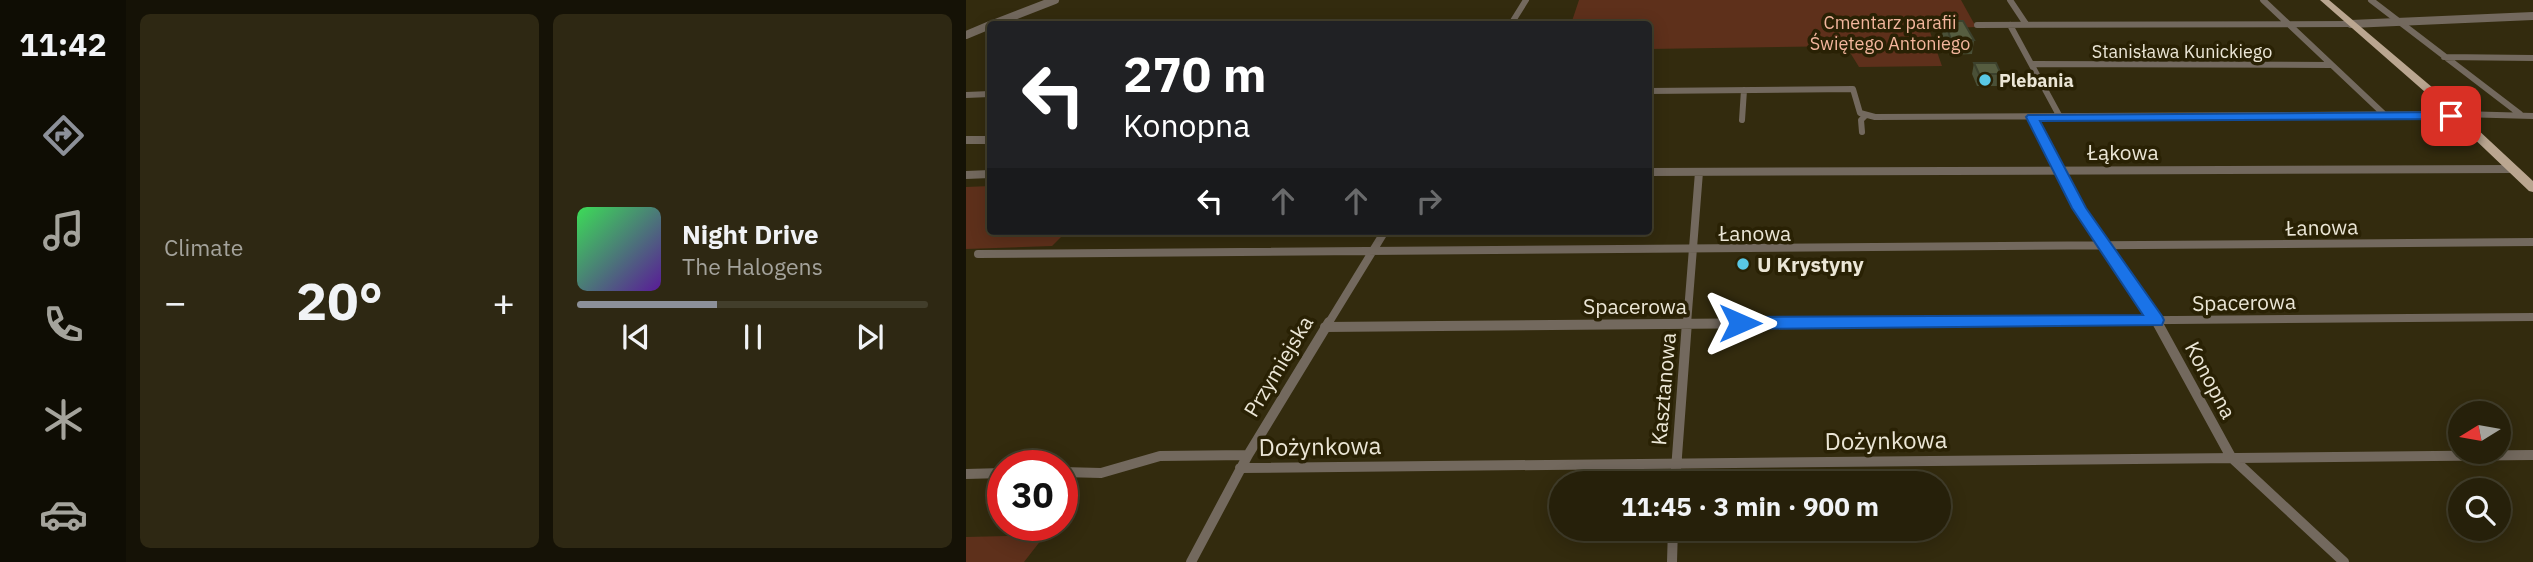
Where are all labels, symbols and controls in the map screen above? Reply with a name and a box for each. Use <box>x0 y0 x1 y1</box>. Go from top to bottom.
park label: Cmentarz parafii Świętego Antoniego <box>1810 11 1970 55</box>
text: 11:42 <box>19 23 107 65</box>
street label: Stanisława Kunickiego <box>2092 40 2272 63</box>
text: 270 m <box>1123 42 1267 105</box>
icon: left <box>1008 49 1099 140</box>
place label: Plebania <box>1999 69 2074 92</box>
marker: Plebania <box>1977 72 1993 88</box>
pin <box>2421 86 2481 146</box>
icon: arrive <box>2432 97 2470 135</box>
text: Konopna <box>1123 104 1250 146</box>
icon: directions <box>39 111 88 160</box>
street label: Łąkowa <box>2086 138 2159 166</box>
icon: left <box>1191 182 1229 220</box>
icon: ahead <box>1264 182 1302 220</box>
icon: ahead <box>1337 182 1375 220</box>
icon: right <box>1410 182 1448 220</box>
icon: music <box>39 206 88 255</box>
street label: Łanowa <box>2284 212 2359 242</box>
text: Night Drive <box>682 217 819 251</box>
street label: Łanowa <box>1718 219 1791 247</box>
text: Climate <box>164 232 243 262</box>
place label: U Krystyny <box>1757 250 1865 278</box>
text: The Halogens <box>682 251 823 281</box>
marker: U Krystyny <box>1735 256 1751 272</box>
text: 20° <box>296 267 383 334</box>
text: − <box>164 277 187 326</box>
text: + <box>492 277 515 326</box>
position arrow <box>1703 286 1777 360</box>
street label: Spacerowa <box>2192 287 2296 317</box>
street label: Spacerowa <box>1583 292 1687 320</box>
icon: phone <box>39 300 88 349</box>
street label: Przymiejska <box>1237 310 1319 422</box>
icon: previous <box>617 318 655 356</box>
icon: pause <box>734 318 772 356</box>
icon: next <box>851 318 889 356</box>
street label: Kasztanowa <box>1644 331 1682 447</box>
street label: Konopna <box>2179 337 2243 423</box>
icon: climate <box>39 395 88 444</box>
north arrow <box>2448 401 2511 464</box>
map controls <box>2448 401 2511 541</box>
street label: Dożynkowa <box>1824 423 1948 457</box>
street label: Dożynkowa <box>1258 429 1382 463</box>
speed limit sign: 30 <box>987 450 1078 541</box>
button: search <box>2448 478 2511 541</box>
text: 11:45 · 3 min · 900 m <box>1621 489 1879 523</box>
icon: car <box>39 490 88 539</box>

